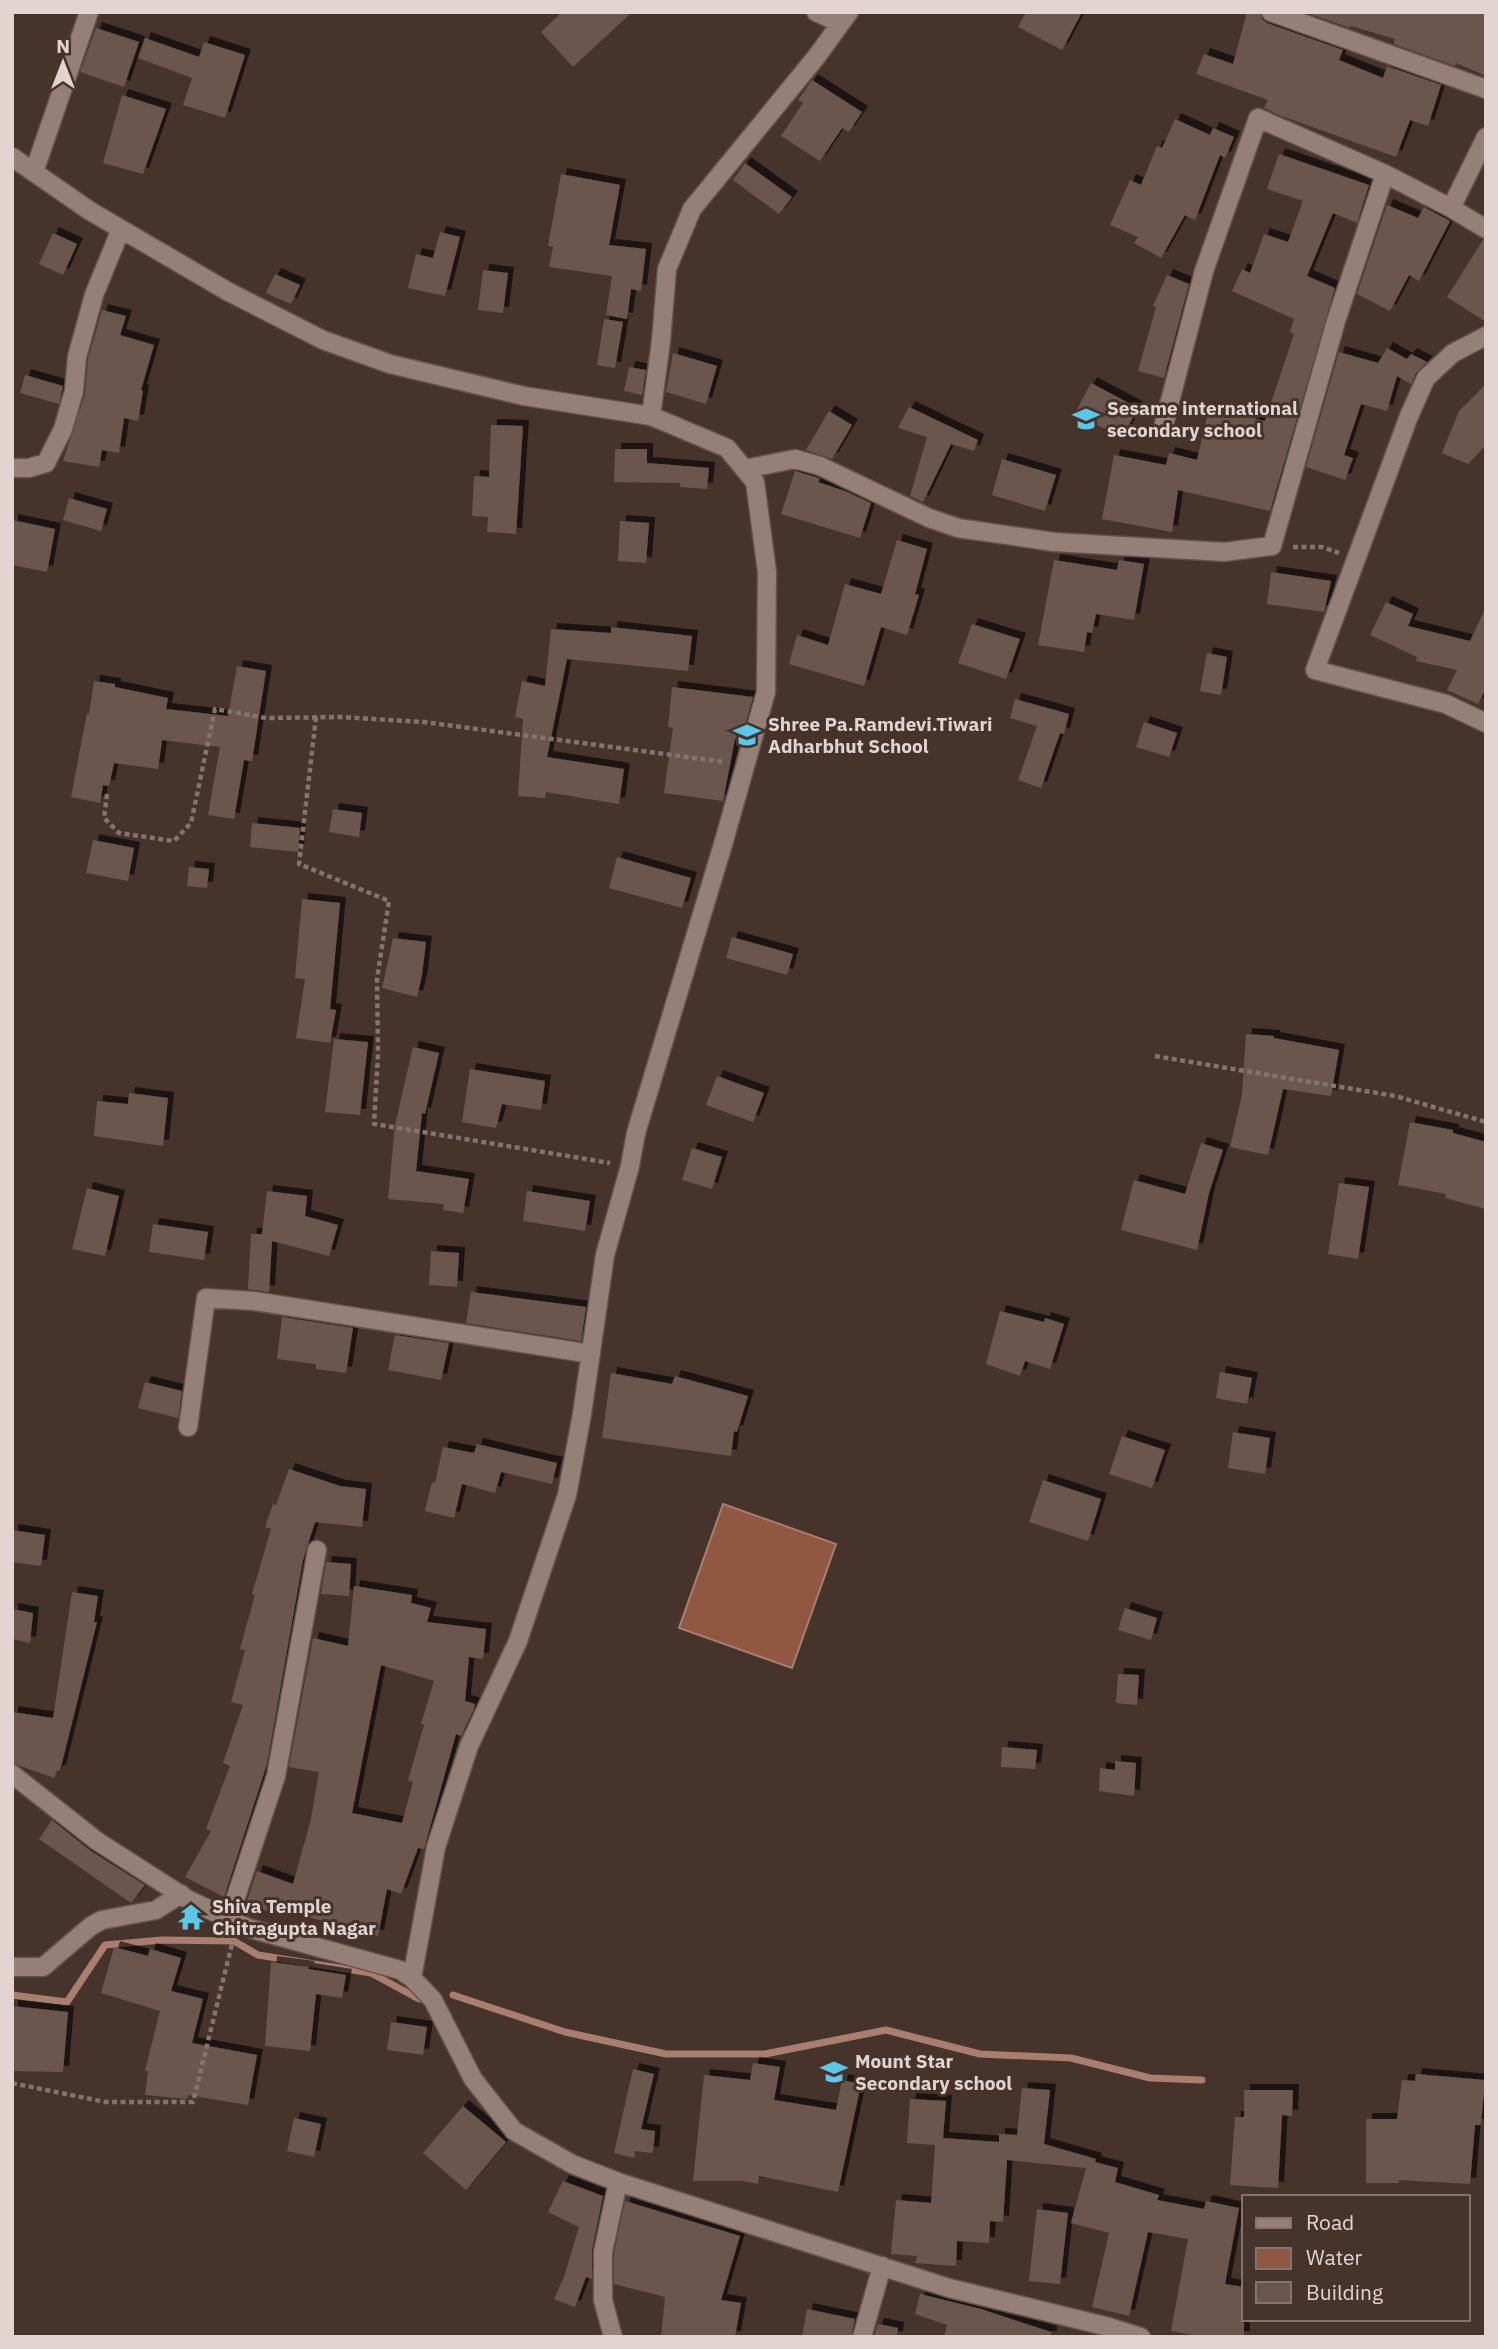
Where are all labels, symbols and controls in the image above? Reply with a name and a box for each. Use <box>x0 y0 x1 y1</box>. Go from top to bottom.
north arrow <box>28 28 98 98</box>
text: N <box>56 34 70 58</box>
place label: Sesame international secondary school <box>1107 396 1298 442</box>
school or university icon: Sesame international secondary school <box>1071 404 1101 434</box>
place label: Shree Pa.Ramdevi.Tiwari Adharbhut School <box>768 712 993 758</box>
school or university icon: Shree Pa.Ramdevi.Tiwari Adharbhut School <box>732 720 762 750</box>
place label: Shiva Temple Chitragupta Nagar <box>212 1894 376 1940</box>
temple icon: Shiva Temple Chitragupta Nagar <box>176 1902 206 1932</box>
place label: Mount Star Secondary school <box>855 2049 1012 2095</box>
school or university icon: Mount Star Secondary school <box>819 2057 849 2087</box>
legend <box>1242 2195 1470 2321</box>
text: Road <box>1306 2208 1354 2236</box>
text: Water <box>1306 2243 1363 2271</box>
text: Building <box>1306 2278 1383 2306</box>

